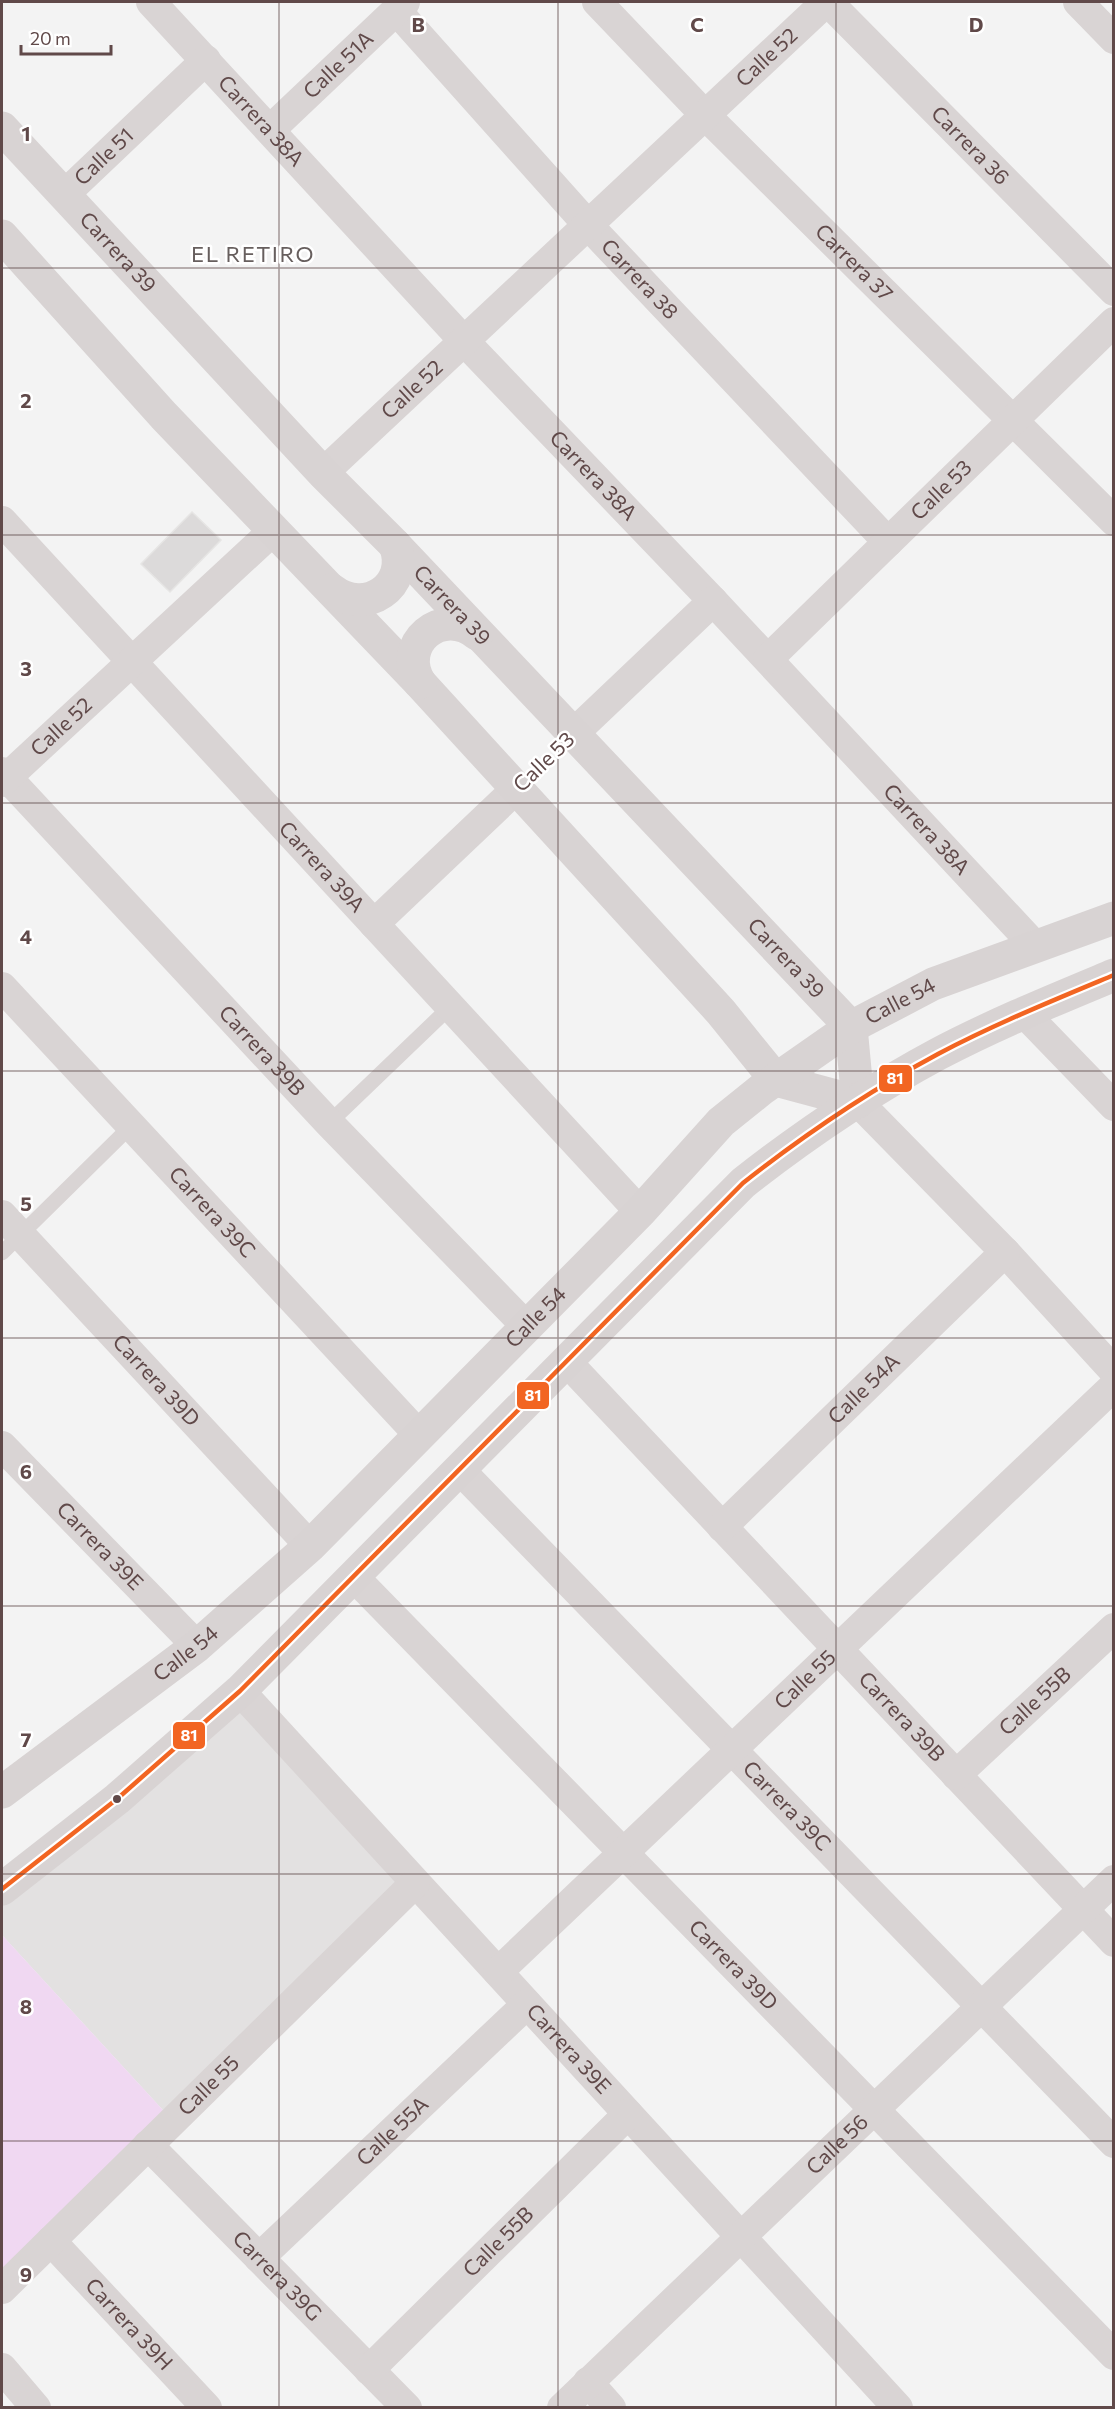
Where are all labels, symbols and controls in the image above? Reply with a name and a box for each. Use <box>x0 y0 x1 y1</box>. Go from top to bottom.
text: B <box>411 12 425 36</box>
text: C <box>690 12 704 36</box>
text: D <box>969 12 983 36</box>
scale bar <box>21 18 111 56</box>
street label: Calle 52 <box>730 22 802 91</box>
street label: Calle 51A <box>297 25 378 103</box>
text: 20 m <box>30 27 71 49</box>
street label: Carrera 38A <box>214 69 310 171</box>
street label: Carrera 36 <box>927 100 1015 189</box>
text: 1 <box>21 121 31 145</box>
street label: Calle 51 <box>68 122 138 190</box>
street label: Carrera 39 <box>75 206 162 297</box>
street label: Carrera 37 <box>811 218 899 305</box>
street label: Carrera 38 <box>597 233 684 323</box>
district label: EL RETIRO <box>191 240 315 267</box>
street label: Calle 52 <box>375 354 447 423</box>
text: 2 <box>20 388 32 412</box>
street label: Carrera 38A <box>545 425 643 525</box>
street label: Calle 53 <box>905 454 976 524</box>
street label: Carrera 39 <box>409 559 497 649</box>
text: 3 <box>20 656 32 680</box>
street label: Calle 52 <box>24 691 96 760</box>
street label: Calle 53 <box>507 726 579 796</box>
street label: Carrera 38A <box>879 778 976 879</box>
street label: Carrera 39A <box>274 815 371 917</box>
street label: Carrera 39 <box>743 912 831 1002</box>
text: 4 <box>20 924 32 948</box>
street label: Calle 54 <box>860 971 939 1028</box>
street label: Carrera 39B <box>215 999 311 1100</box>
line badge: 81 <box>878 1064 913 1093</box>
text: 81 <box>886 1068 904 1087</box>
street label: Carrera 39C <box>165 1161 261 1262</box>
text: 5 <box>20 1191 32 1215</box>
street label: Calle 54 <box>499 1280 571 1352</box>
street label: Carrera 39D <box>108 1328 206 1431</box>
street label: Calle 54A <box>822 1347 904 1428</box>
line badge: 81 <box>516 1381 550 1410</box>
text: 81 <box>524 1385 542 1404</box>
text: 6 <box>20 1459 32 1483</box>
street label: Carrera 39E <box>52 1496 149 1594</box>
street label: Calle 54 <box>147 1619 223 1686</box>
street label: Calle 55 <box>768 1644 840 1714</box>
street label: Calle 55B <box>993 1661 1075 1740</box>
street label: Carrera 39B <box>854 1666 951 1766</box>
line badge: 81 <box>172 1721 206 1750</box>
text: 81 <box>180 1725 198 1744</box>
text: 7 <box>21 1727 32 1751</box>
street label: Carrera 39C <box>739 1755 837 1855</box>
unlabelled marker <box>111 1793 123 1805</box>
street label: Carrera 39D <box>685 1914 784 2014</box>
text: 8 <box>20 1994 32 2018</box>
street label: Carrera 39E <box>522 1998 617 2098</box>
street label: Calle 55 <box>172 2049 243 2120</box>
street label: Calle 55A <box>350 2091 433 2170</box>
street label: Calle 56 <box>800 2108 872 2179</box>
street label: Calle 55B <box>457 2201 538 2281</box>
street label: Carrera 39G <box>228 2225 328 2325</box>
text: 9 <box>20 2262 32 2286</box>
street label: Carrera 39H <box>81 2272 179 2374</box>

